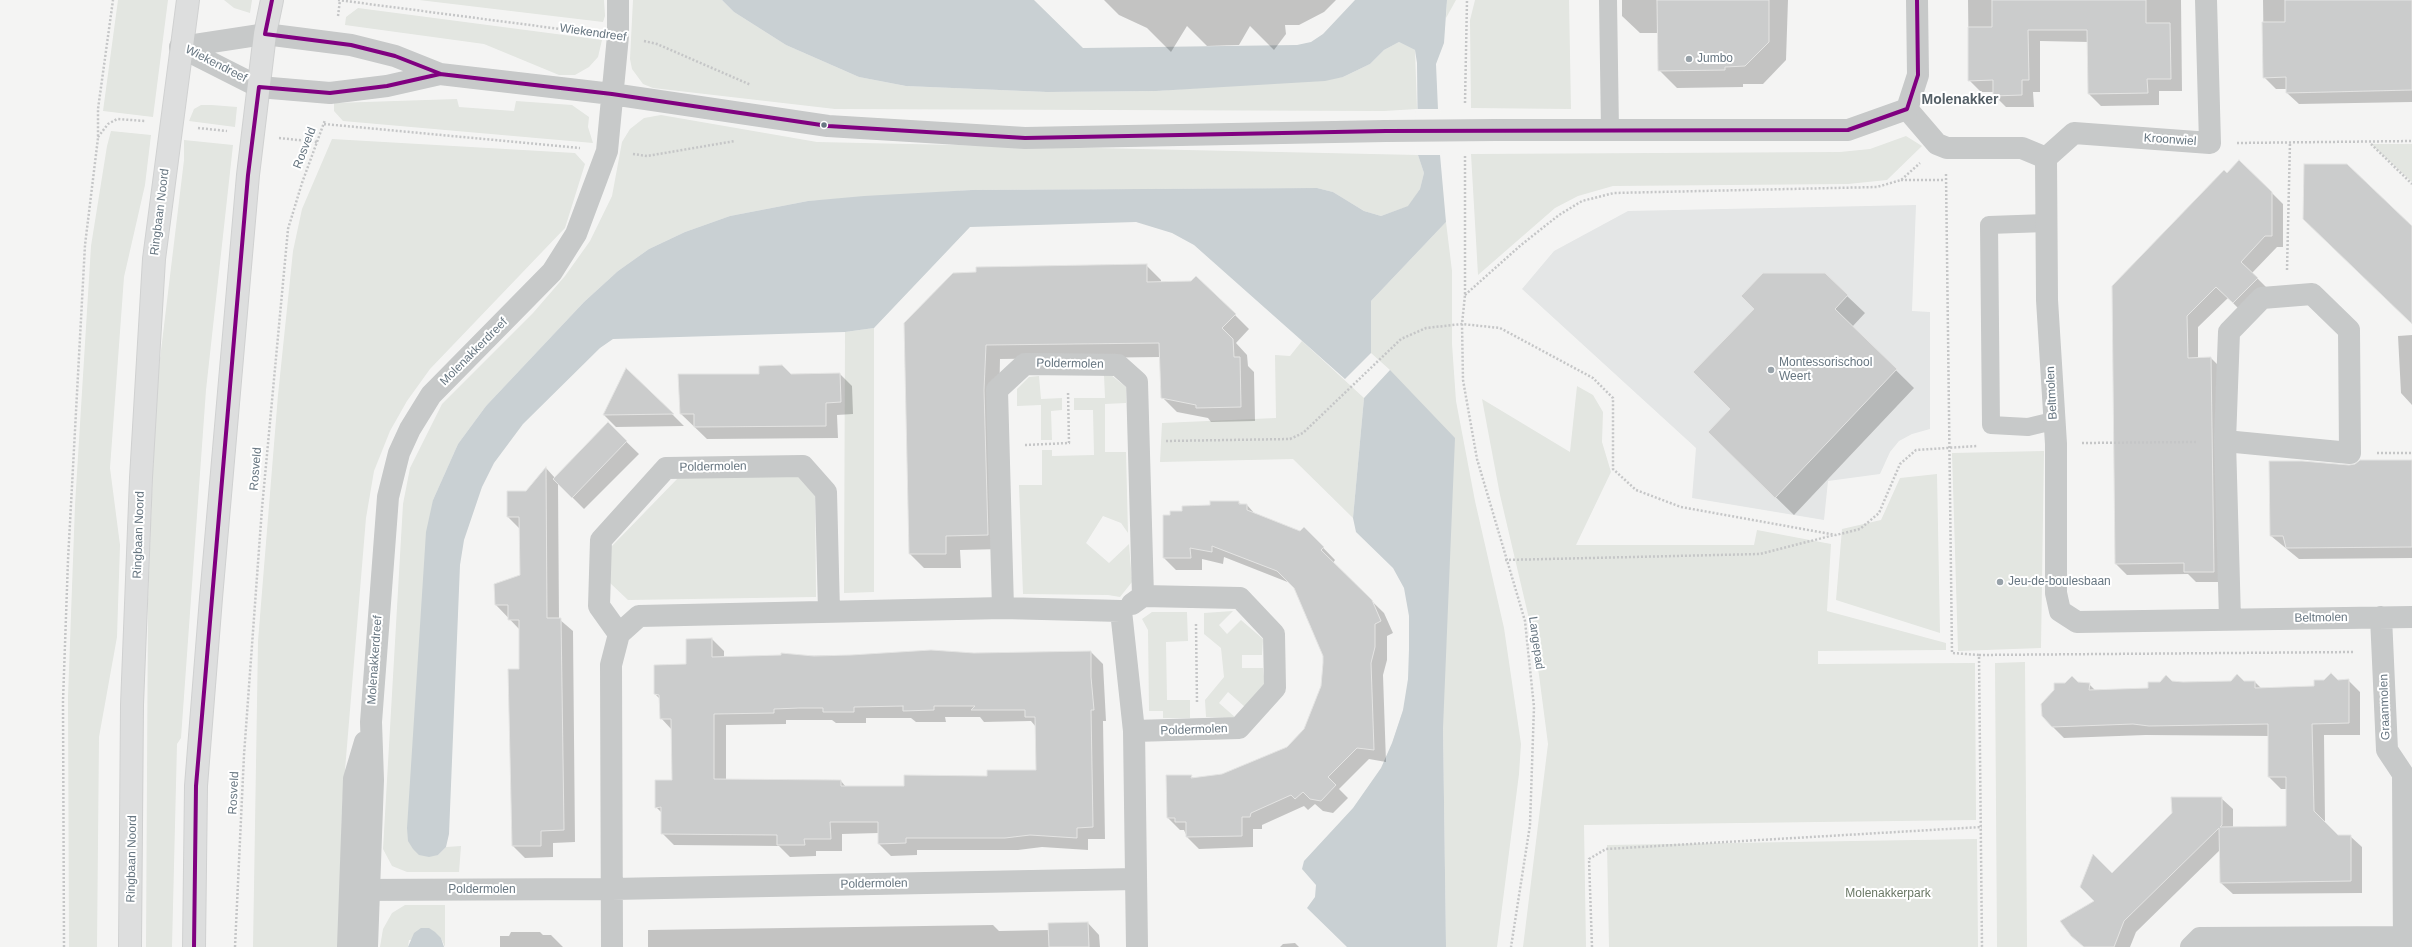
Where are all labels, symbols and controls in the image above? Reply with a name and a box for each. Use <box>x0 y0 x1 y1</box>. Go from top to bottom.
street label: Wiekendreef <box>559 21 627 45</box>
street label: Wiekendreef <box>183 42 249 86</box>
place label: Jumbo <box>1697 52 1733 66</box>
marker: Jumbo <box>1684 54 1694 64</box>
district label: Molenakker <box>1921 92 1999 108</box>
unlabelled marker <box>819 120 829 130</box>
street label: Rosveld <box>291 125 319 171</box>
street label: Kroonwiel <box>2143 131 2197 149</box>
street label: Ringbaan Noord <box>148 168 172 256</box>
street label: Molenakkerdreef <box>437 315 511 389</box>
street label: Poldermolen <box>1036 356 1104 372</box>
place label: Montessorischool Weert <box>1779 356 1872 384</box>
marker: Montessorischool Weert <box>1766 365 1776 375</box>
street label: Beltmolen <box>2043 366 2061 420</box>
street label: Rosveld <box>247 447 265 491</box>
street label: Poldermolen <box>679 459 747 475</box>
street label: Ringbaan Noord <box>130 491 148 579</box>
place label: Jeu-de-boulesbaan <box>2008 575 2111 589</box>
marker: Jeu-de-boulesbaan <box>1995 577 2005 587</box>
street label: Beltmolen <box>2294 610 2348 626</box>
street label: Molenakkerdreef <box>365 615 385 705</box>
street label: Langepad <box>1525 616 1547 670</box>
street label: Graanmolen <box>2377 674 2393 740</box>
street label: Poldermolen <box>1160 722 1228 738</box>
street label: Rosveld <box>226 771 242 815</box>
street label: Ringbaan Noord <box>124 815 140 903</box>
street label: Poldermolen <box>840 876 908 892</box>
street label: Poldermolen <box>448 883 516 897</box>
park label: Molenakkerpark <box>1845 887 1931 901</box>

